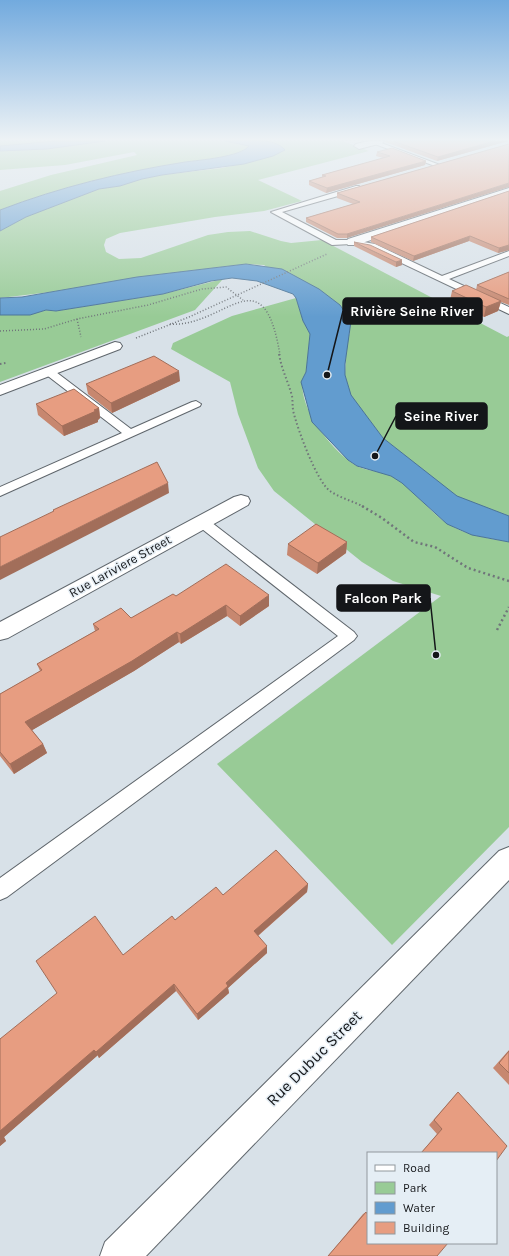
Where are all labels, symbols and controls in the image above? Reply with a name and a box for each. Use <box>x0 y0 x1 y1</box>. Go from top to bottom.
callout: Rivière Seine River <box>343 298 482 324</box>
text: Rivière Seine River <box>350 303 474 320</box>
callout: Seine River <box>396 403 487 429</box>
text: Seine River <box>404 408 479 425</box>
street label: Rue Lariviere Street <box>66 532 174 600</box>
callout: Falcon Park <box>337 585 430 611</box>
text: Falcon Park <box>344 590 422 607</box>
street label: Rue Dubuc Street <box>262 1006 366 1110</box>
legend <box>367 1152 497 1244</box>
text: Road <box>403 1161 431 1175</box>
text: Park <box>403 1181 428 1195</box>
text: Water <box>403 1201 436 1215</box>
text: Building <box>403 1221 450 1235</box>

